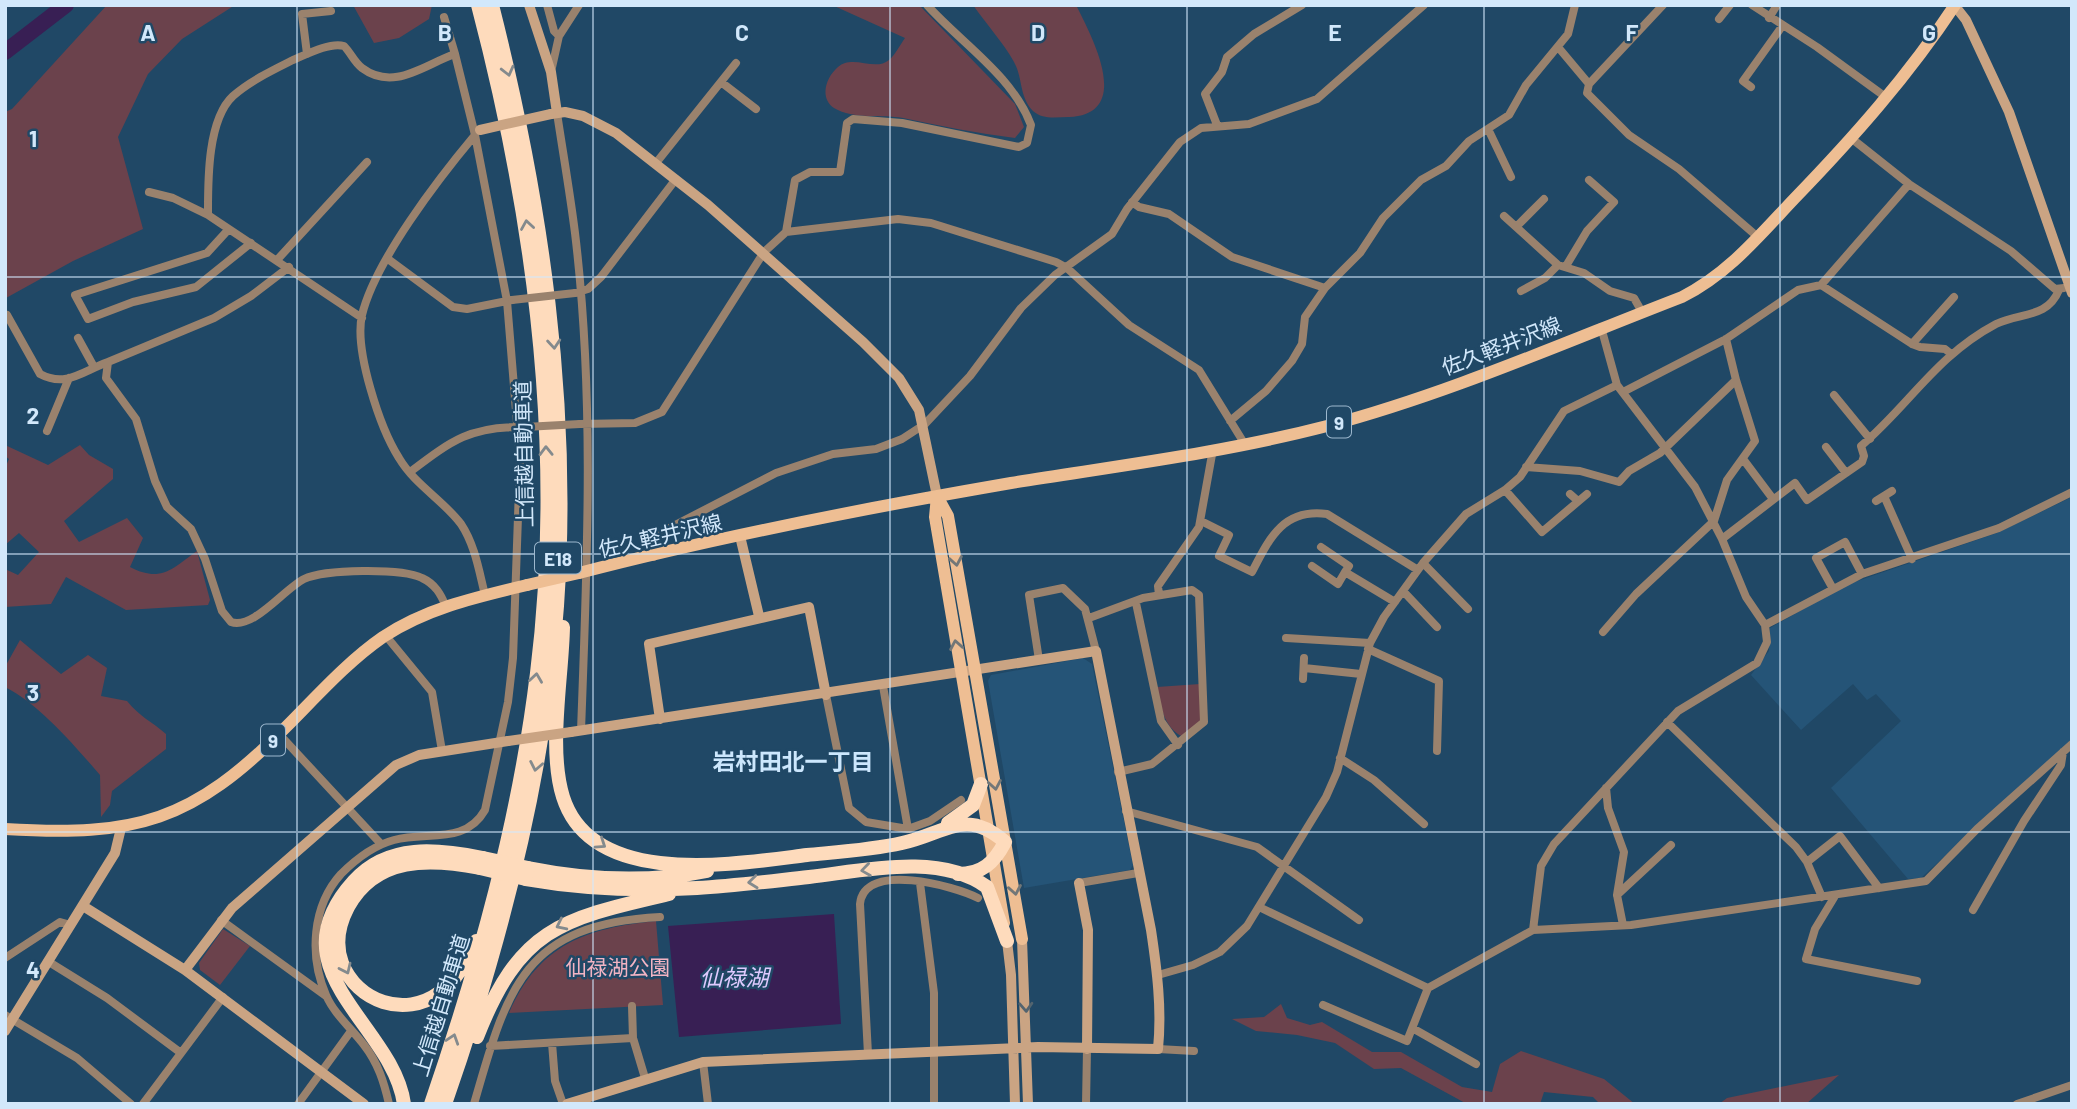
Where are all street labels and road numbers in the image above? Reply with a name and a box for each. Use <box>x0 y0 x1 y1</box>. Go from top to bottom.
street label: 佐久軽井沢線 <box>1438 311 1564 379</box>
street label: 上信越自動車道 <box>509 380 537 528</box>
road number: 9 <box>1327 406 1351 438</box>
street label: 佐久軽井沢線 <box>596 509 724 561</box>
road number: E18 <box>535 542 581 573</box>
road number: 9 <box>261 724 285 755</box>
street label: 上信越自動車道 <box>407 931 473 1079</box>

